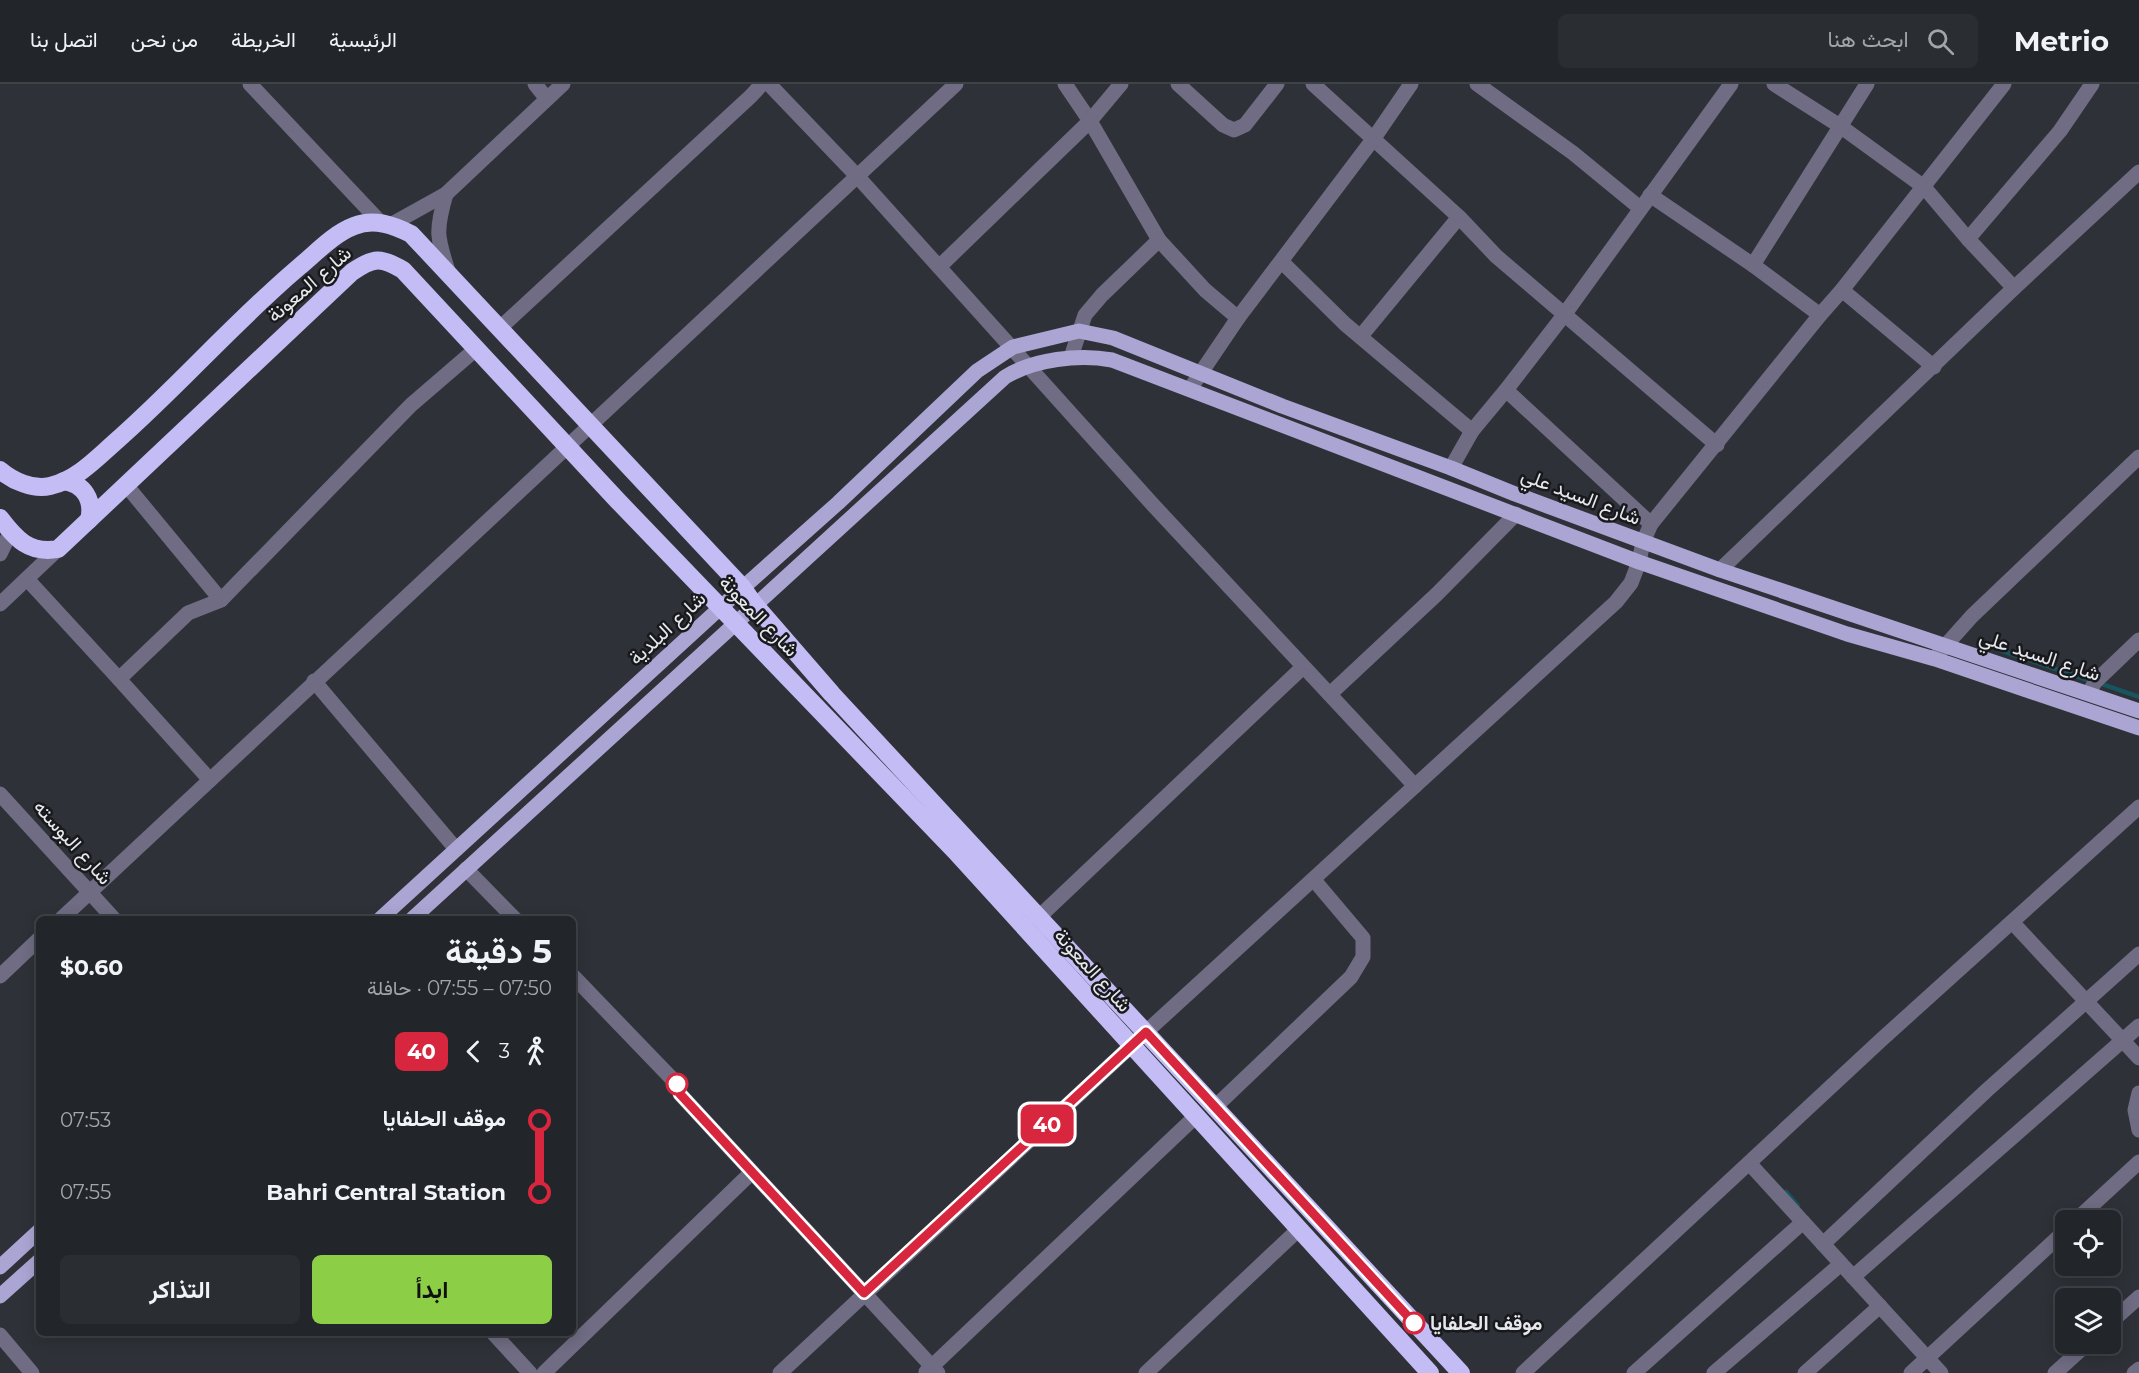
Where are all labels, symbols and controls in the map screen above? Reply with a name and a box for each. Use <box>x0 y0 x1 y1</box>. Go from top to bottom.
search box <box>1558 14 1978 68</box>
text: Metrio <box>2014 24 2109 58</box>
icon: search <box>1924 25 1957 58</box>
text: ابحث هنا <box>1827 26 1909 53</box>
text: اتصل بنا <box>30 27 98 52</box>
text: من نحن <box>131 27 198 52</box>
text: الخريطة <box>231 27 296 52</box>
text: الرئيسية <box>329 27 397 52</box>
street label: شارع المعونة <box>262 241 357 329</box>
street label: شارع السيد علي <box>1516 462 1644 534</box>
street label: شارع المعونة <box>713 570 804 663</box>
street label: شارع البلدية <box>624 586 712 671</box>
street label: شارع السيد علي <box>1975 624 2103 691</box>
street label: شارع البوسته <box>27 795 117 891</box>
street label: شارع المعونة <box>1048 923 1137 1018</box>
text: 5 دقيقة <box>445 931 552 971</box>
text: $0.60 <box>60 954 123 981</box>
text: 07:50 – 07:55 · حافلة <box>367 976 552 1000</box>
icon: back <box>457 1035 490 1068</box>
icon: walk <box>519 1035 552 1068</box>
text: 40 <box>407 1039 436 1064</box>
text: 3 <box>499 1039 510 1063</box>
unlabelled marker <box>666 1073 688 1095</box>
line badge: 40 <box>1020 1104 1074 1144</box>
text: موقف الحلفايا <box>383 1105 506 1132</box>
text: 07:53 <box>60 1108 111 1132</box>
text: 40 <box>1033 1112 1061 1137</box>
text: Bahri Central Station <box>266 1179 506 1206</box>
text: 07:55 <box>60 1180 111 1204</box>
map controls <box>2055 1210 2121 1354</box>
button: locate <box>2055 1210 2121 1276</box>
button: التذاكر <box>60 1255 300 1324</box>
button: ابدأ <box>312 1255 552 1324</box>
button: layers <box>2055 1288 2121 1354</box>
place label: موقف الحلفايا <box>1430 1311 1542 1336</box>
marker: موقف الحلفايا <box>1403 1312 1425 1334</box>

